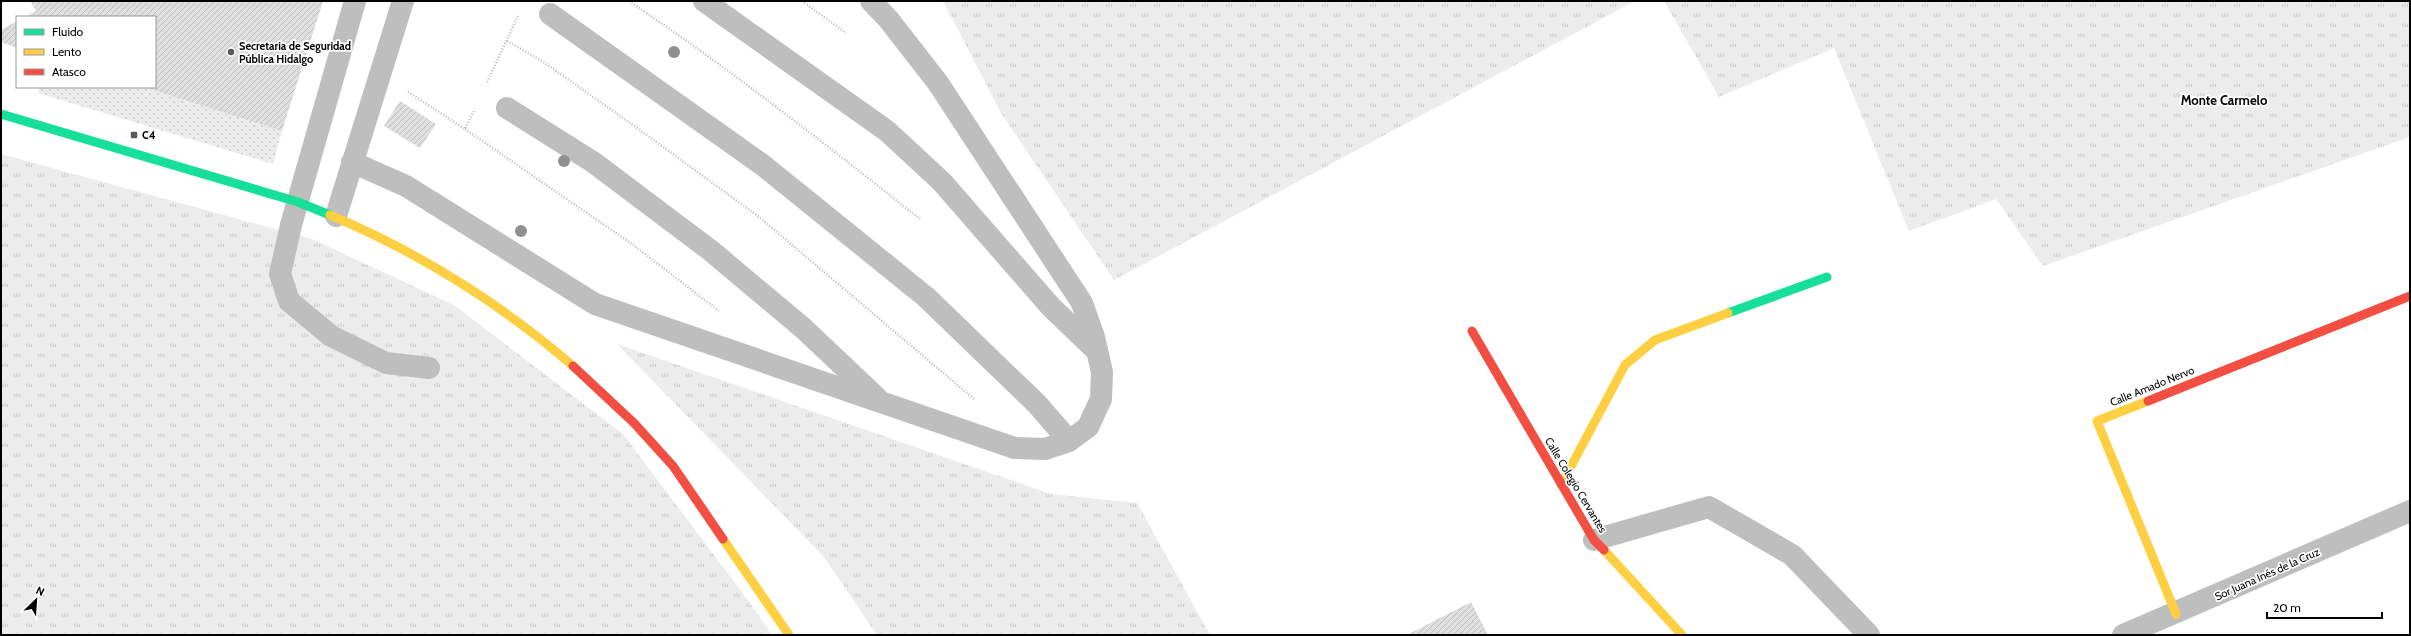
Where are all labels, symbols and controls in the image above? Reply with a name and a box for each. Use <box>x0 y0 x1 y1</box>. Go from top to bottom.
legend <box>16 16 156 88</box>
text: Fluido <box>52 24 84 39</box>
place label: Secretaria de Seguridad Pública Hidalgo <box>239 39 351 66</box>
text: Lento <box>52 44 82 59</box>
marker: Secretaria de Seguridad Pública Hidalgo <box>226 47 236 57</box>
text: Atasco <box>52 64 86 79</box>
district label: Monte Carmelo <box>2181 92 2268 108</box>
place label: C4 <box>142 128 156 142</box>
marker: C4 <box>129 130 139 140</box>
street label: Calle Amado Nervo <box>2108 363 2196 409</box>
street label: Calle Colegio Cervantes <box>1542 435 1610 536</box>
street label: Sor Juana Inés de la Cruz <box>2212 545 2322 603</box>
north arrow <box>16 580 56 620</box>
text: N <box>34 583 47 599</box>
scale bar <box>2267 594 2382 620</box>
text: 20 m <box>2273 600 2301 615</box>

